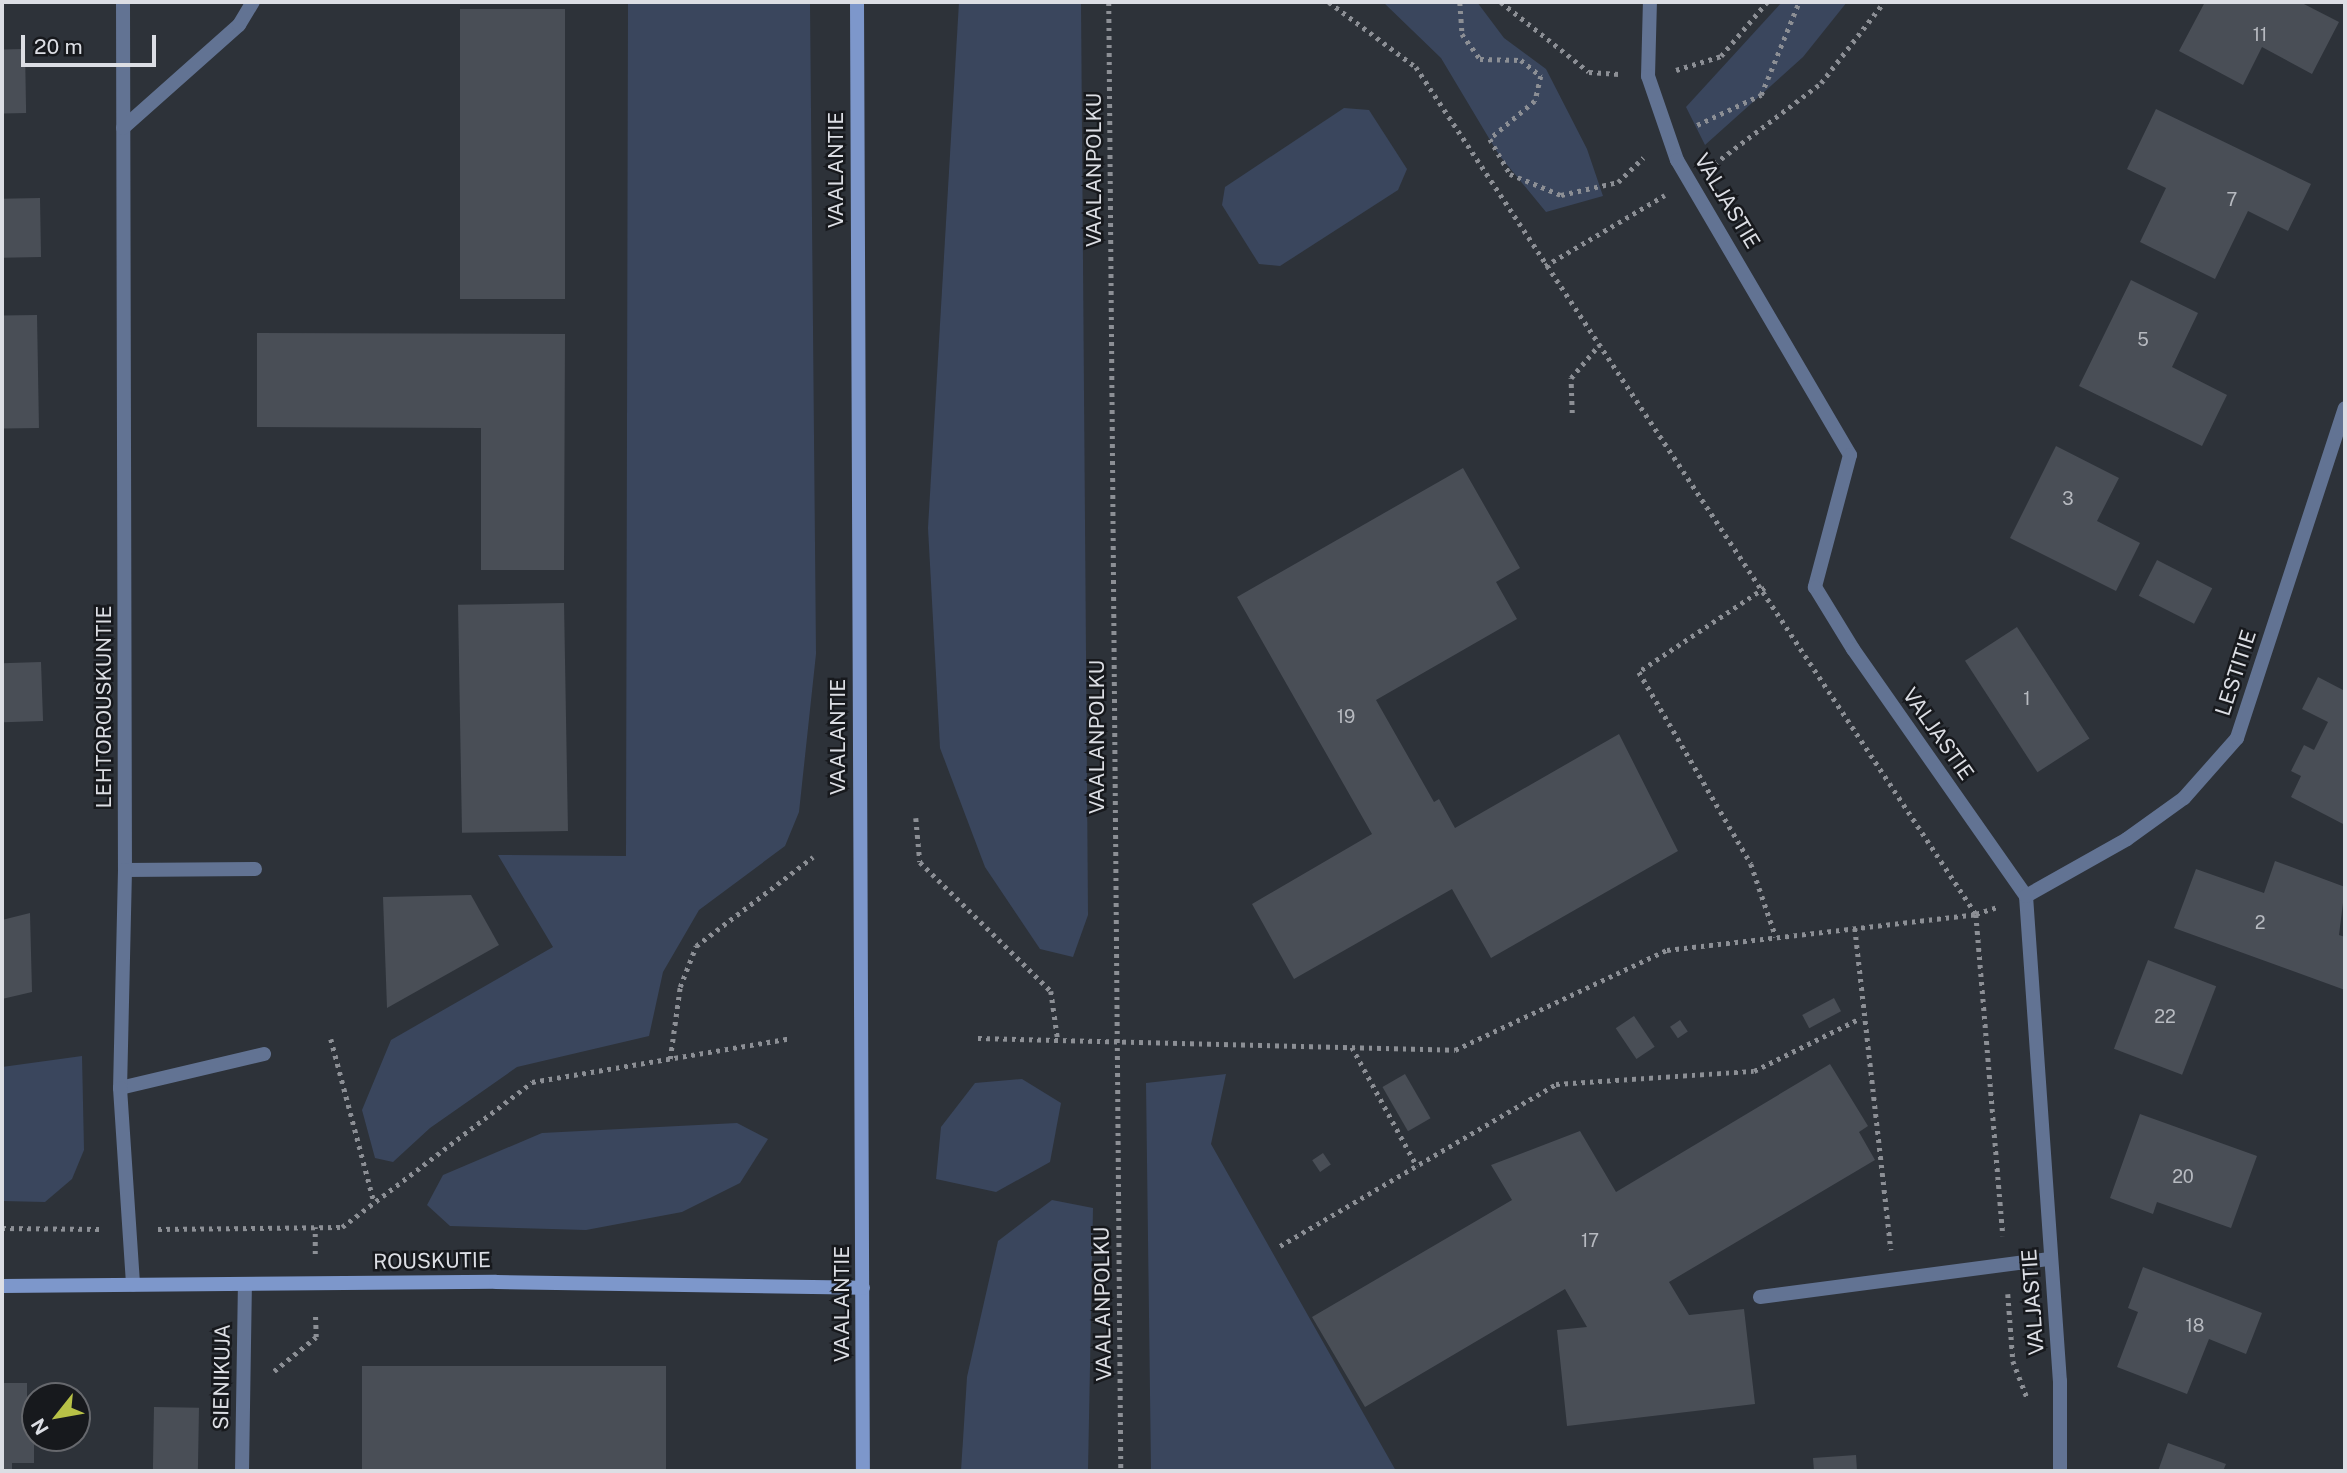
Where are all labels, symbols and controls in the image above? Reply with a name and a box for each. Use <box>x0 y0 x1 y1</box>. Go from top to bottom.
scale bar <box>24 21 159 65</box>
house number: 11 <box>2253 24 2267 46</box>
text: 20 m <box>34 34 83 59</box>
street label: VAALANPOLKU <box>1081 93 1107 247</box>
street label: VAALANTIE <box>823 112 849 228</box>
street label: VALJASTIE <box>1689 149 1765 253</box>
house number: 7 <box>2227 189 2237 211</box>
house number: 5 <box>2137 329 2149 351</box>
house number: 3 <box>2062 488 2074 510</box>
street label: LEHTOROUSKUNTIE <box>91 606 117 808</box>
street label: LESTITIE <box>2210 627 2262 719</box>
street label: VAALANPOLKU <box>1084 660 1110 814</box>
street label: VAALANTIE <box>825 679 851 795</box>
street label: VALJASTIE <box>1897 683 1979 785</box>
house number: 1 <box>2023 688 2031 710</box>
house number: 19 <box>1337 706 1355 728</box>
house number: 2 <box>2255 912 2265 934</box>
house number: 22 <box>2154 1006 2176 1028</box>
house number: 20 <box>2172 1166 2194 1188</box>
street label: VAALANPOLKU <box>1089 1227 1117 1381</box>
house number: 17 <box>1581 1230 1599 1252</box>
street label: VAALANTIE <box>829 1246 855 1362</box>
street label: ROUSKUTIE <box>373 1247 491 1275</box>
street label: VALJASTIE <box>2017 1248 2049 1356</box>
house number: 18 <box>2186 1315 2204 1337</box>
street label: SIENIKUJA <box>208 1324 236 1430</box>
north arrow <box>21 1382 91 1452</box>
text: N <box>26 1415 53 1439</box>

